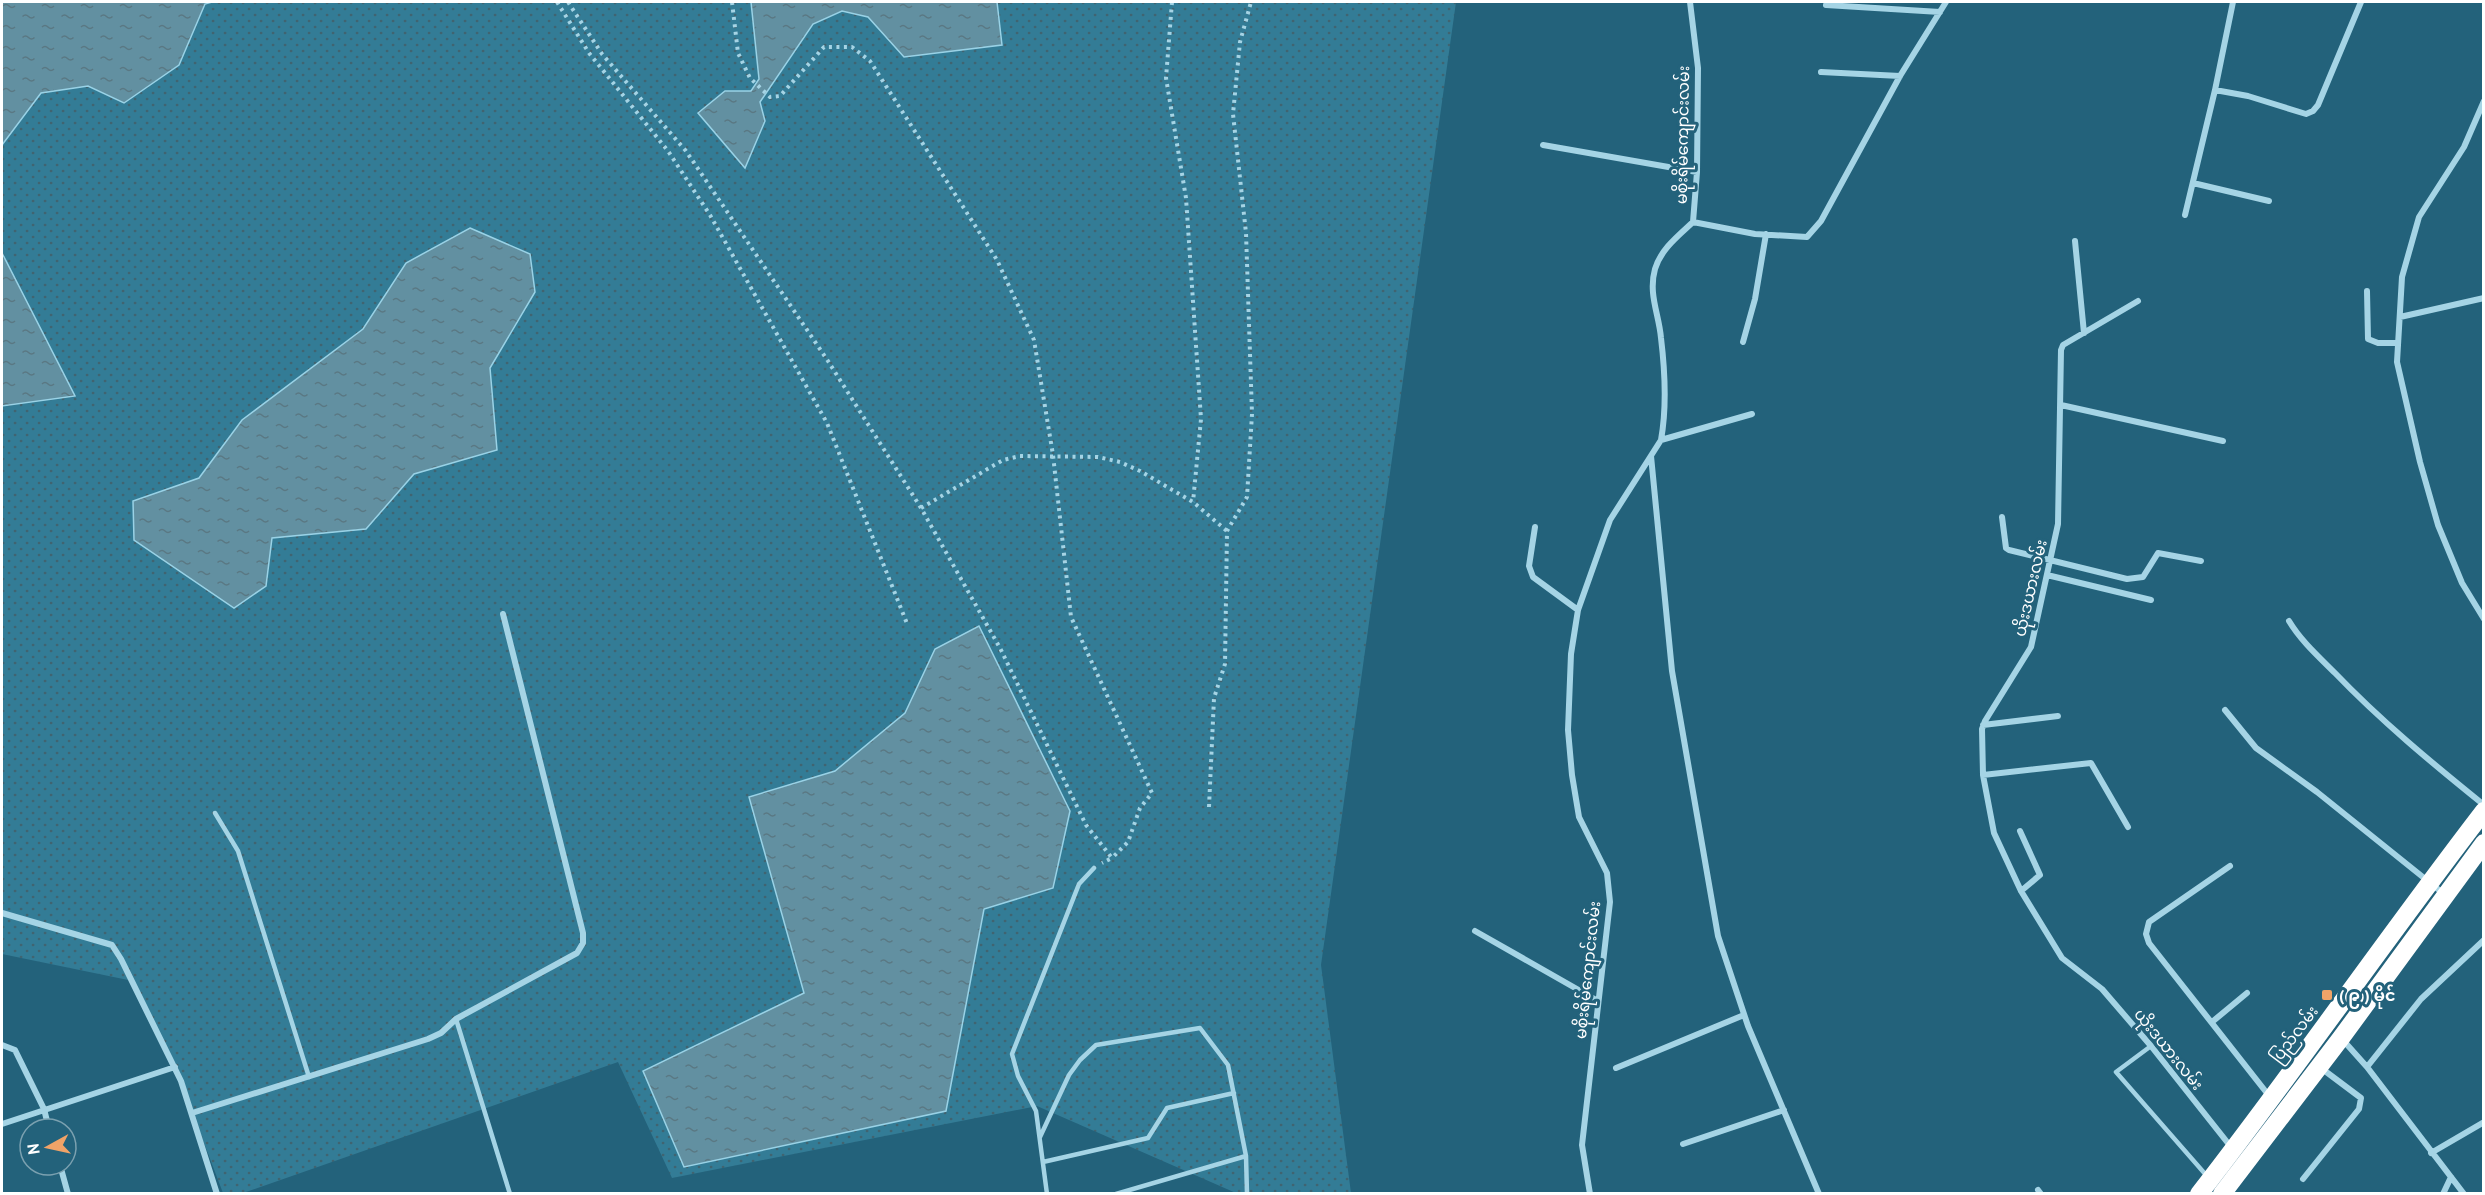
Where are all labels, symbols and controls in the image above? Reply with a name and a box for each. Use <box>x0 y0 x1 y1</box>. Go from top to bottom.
street label: မစိုးရိမ်ကျောင်းလမ်း <box>1670 66 1698 205</box>
street label: ယိုးဒယားလမ်း <box>2008 537 2056 640</box>
street label: မစိုးရိမ်ကျောင်းလမ်း <box>1569 900 1609 1040</box>
place label: ( ၉ ) မိုင် <box>2339 984 2396 1009</box>
marker: ( ၉ ) မိုင် <box>2320 988 2334 1002</box>
street label: ပြည်လမ်း <box>2265 1001 2325 1069</box>
street label: ယိုးဒယားလမ်း <box>2126 1004 2209 1097</box>
north arrow <box>18 1117 78 1177</box>
text: N <box>23 1142 44 1156</box>

